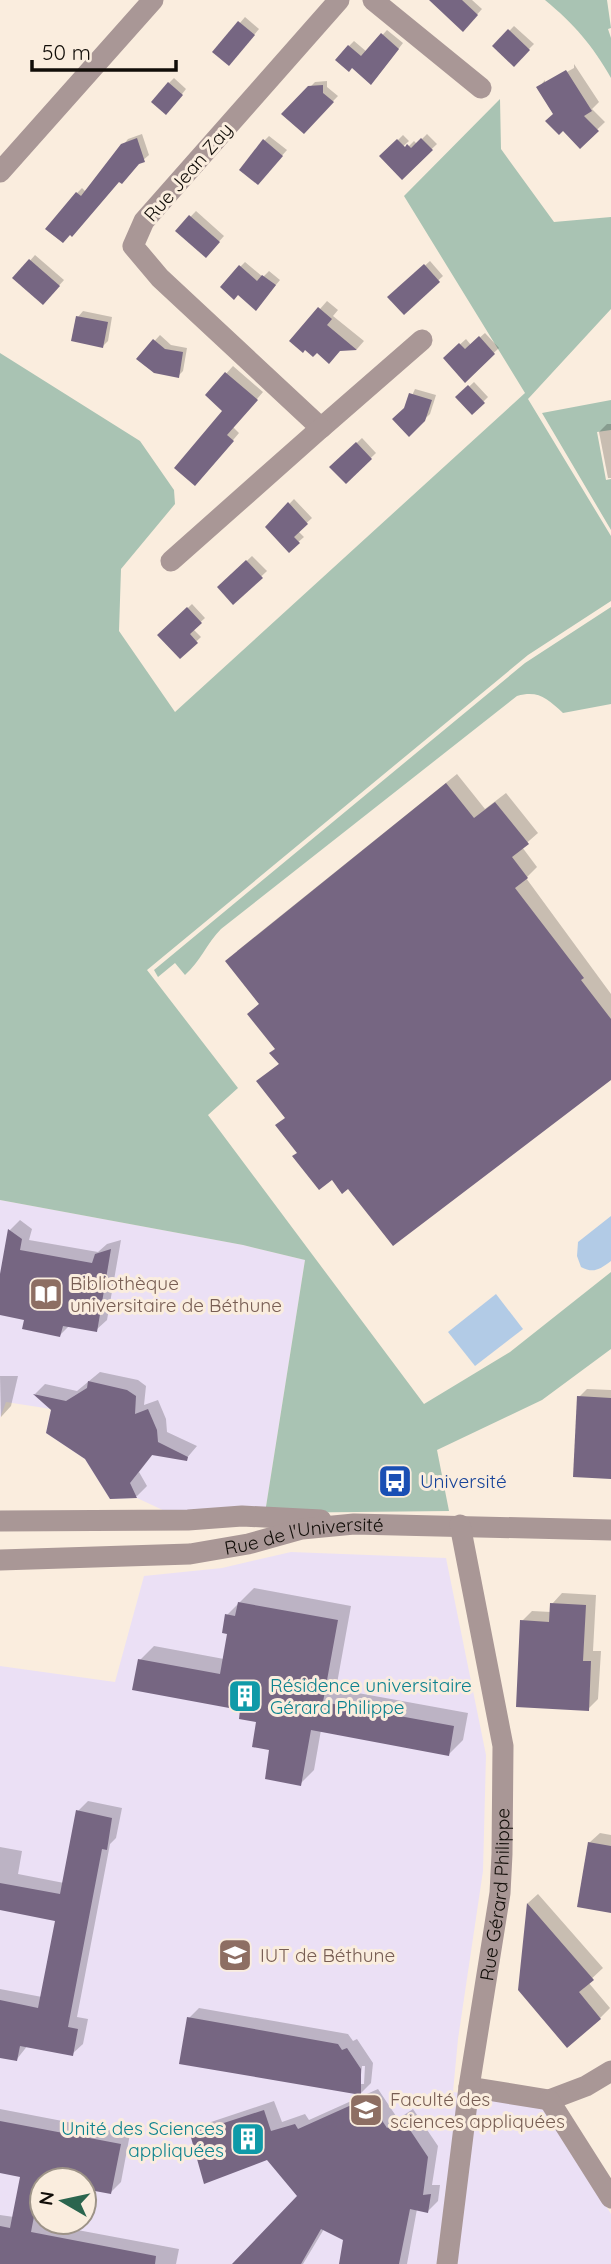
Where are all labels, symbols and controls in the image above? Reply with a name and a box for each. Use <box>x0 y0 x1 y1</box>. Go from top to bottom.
scale bar <box>32 28 175 72</box>
text: 50 m <box>42 39 91 65</box>
street label: Rue Jean Zay <box>139 118 237 226</box>
place label: Bibliothèque universitaire de Béthune <box>70 1271 282 1317</box>
library icon: Bibliothèque universitaire de Béthune <box>27 1275 65 1313</box>
bus stop icon: Université <box>376 1462 414 1500</box>
place label: Université <box>420 1469 507 1493</box>
street label: Rue de l'Université <box>223 1512 384 1560</box>
place label: Résidence universitaire Gérard Philippe <box>270 1673 472 1719</box>
building icon: Résidence universitaire Gérard Philippe <box>226 1677 264 1715</box>
street label: Rue Gérard Philippe <box>474 1808 514 1983</box>
school or university icon: IUT de Béthune <box>216 1936 254 1974</box>
place label: IUT de Béthune <box>260 1943 395 1967</box>
place label: Faculté des sciences appliquées <box>390 2087 565 2133</box>
school or university icon: Faculté des sciences appliquées <box>347 2091 385 2129</box>
place label: Unité des Sciences appliquées <box>61 2116 224 2162</box>
building icon: Unité des Sciences appliquées <box>229 2120 267 2158</box>
north arrow <box>28 2166 98 2236</box>
text: N <box>33 2190 59 2207</box>

